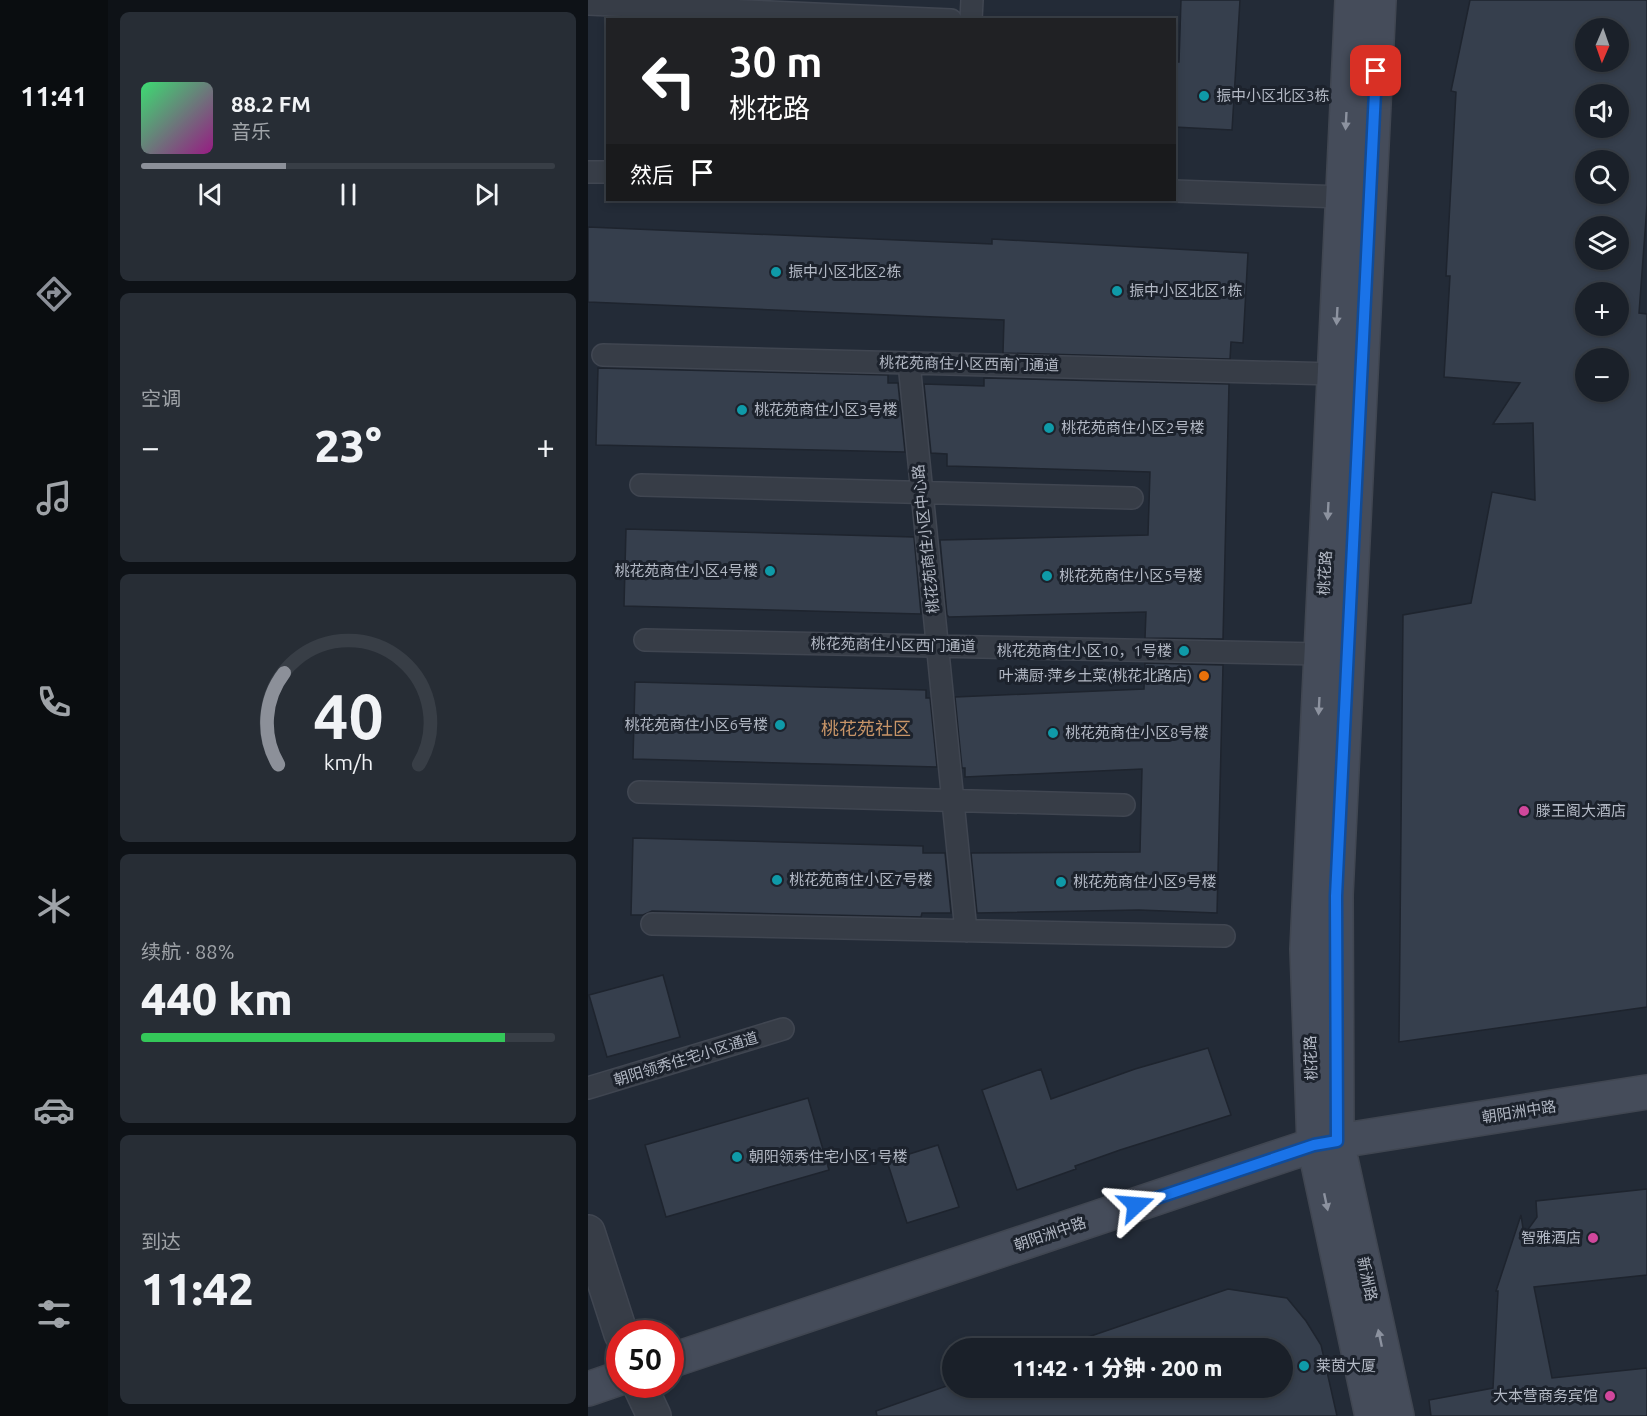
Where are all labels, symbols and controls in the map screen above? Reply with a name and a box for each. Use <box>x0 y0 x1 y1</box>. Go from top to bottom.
north arrow <box>1575 18 1629 72</box>
map controls <box>1575 18 1629 402</box>
text: 30 m <box>729 38 823 85</box>
icon: left <box>630 42 708 120</box>
pin <box>1350 45 1401 96</box>
icon: arrive <box>1359 54 1392 87</box>
text: 11:41 <box>20 81 88 111</box>
button: sound <box>1575 84 1629 138</box>
place label: 振中小区北区3栋 <box>1216 87 1329 104</box>
marker: 振中小区北区3栋 <box>1197 89 1211 103</box>
text: 88.2 FM <box>231 91 311 116</box>
text: 桃花路 <box>729 93 810 123</box>
one-way arrow <box>1342 112 1351 131</box>
text: 音乐 <box>231 120 271 143</box>
button: search <box>1575 150 1629 204</box>
icon: arrive <box>686 156 719 189</box>
text: 然后 <box>630 162 674 187</box>
icon: previous <box>194 178 227 211</box>
icon: pause <box>332 178 365 211</box>
icon: next <box>470 178 503 211</box>
button: layers <box>1575 216 1629 270</box>
place label: 振中小区北区2栋 <box>788 263 901 280</box>
marker: 振中小区北区2栋 <box>769 265 783 279</box>
icon: directions <box>33 273 75 315</box>
place label: 振中小区北区1栋 <box>1129 282 1242 299</box>
button: + <box>1575 282 1629 336</box>
marker: 振中小区北区1栋 <box>1110 284 1124 298</box>
one-way arrow <box>1332 307 1341 326</box>
button: − <box>1575 348 1629 402</box>
street label: 桃花苑商住小区西南门通道 <box>879 353 1059 374</box>
text: 空调 <box>141 387 181 410</box>
place label: 桃花苑商住小区3号楼 <box>754 401 897 418</box>
marker: 桃花苑商住小区3号楼 <box>735 403 749 417</box>
place label: 桃花苑商住小区2号楼 <box>1061 419 1204 436</box>
text: 23° <box>314 420 382 471</box>
marker: 桃花苑商住小区2号楼 <box>1042 421 1056 435</box>
text: − <box>141 428 160 465</box>
text: + <box>536 428 555 465</box>
street label: 桃花苑商住小区中心路 <box>909 464 942 615</box>
icon: music <box>33 477 75 519</box>
one-way arrow <box>1323 501 1332 520</box>
street label: 桃花路 <box>1315 550 1334 596</box>
place label: 桃花苑商住小区4号楼 <box>615 562 758 579</box>
marker: 桃花苑商住小区4号楼 <box>763 564 777 578</box>
place label: 桃花苑商住小区5号楼 <box>1059 567 1202 584</box>
marker: 桃花苑商住小区5号楼 <box>1040 569 1054 583</box>
street label: 桃花苑商住小区西门通道 <box>810 635 976 654</box>
place label: 桃花苑商住小区10，1号楼 <box>997 642 1172 659</box>
marker: 桃花苑商住小区10，1号楼 <box>1177 644 1191 658</box>
place label: 叶满厨·萍乡土菜(桃花北路店) <box>999 667 1192 684</box>
marker: 叶满厨·萍乡土菜(桃花北路店) <box>1197 669 1211 683</box>
icon: phone <box>33 681 75 723</box>
text: 40 <box>313 681 383 751</box>
one-way arrow <box>1314 696 1323 715</box>
place label: 桃花苑商住小区6号楼 <box>625 716 768 733</box>
marker: 桃花苑商住小区6号楼 <box>773 718 787 732</box>
district label: 桃花苑社区 <box>821 718 911 738</box>
place label: 桃花苑商住小区8号楼 <box>1065 724 1208 741</box>
marker: 桃花苑商住小区8号楼 <box>1046 726 1060 740</box>
text: km/h <box>323 750 373 774</box>
place label: 滕王阁大酒店 <box>1536 802 1626 819</box>
marker: 滕王阁大酒店 <box>1517 804 1531 818</box>
place label: 桃花苑商住小区7号楼 <box>789 871 932 888</box>
marker: 桃花苑商住小区7号楼 <box>770 873 784 887</box>
place label: 桃花苑商住小区9号楼 <box>1073 873 1216 890</box>
marker: 桃花苑商住小区9号楼 <box>1054 875 1068 889</box>
icon: climate <box>33 885 75 927</box>
text: 续航 · 88% <box>141 940 234 963</box>
text: 440 km <box>141 973 293 1024</box>
street label: 朝阳领秀住宅小区通道 <box>612 1028 760 1089</box>
street label: 桃花路 <box>1301 1035 1320 1081</box>
icon: car <box>33 1089 75 1131</box>
street label: 朝阳洲中路 <box>1481 1097 1557 1126</box>
place label: 朝阳领秀住宅小区1号楼 <box>749 1148 907 1165</box>
marker: 朝阳领秀住宅小区1号楼 <box>730 1150 744 1164</box>
position arrow <box>1104 1173 1168 1237</box>
one-way arrow <box>1322 1193 1331 1212</box>
street label: 朝阳洲中路 <box>1012 1213 1088 1254</box>
place label: 智雅酒店 <box>1521 1229 1581 1246</box>
text: 到达 <box>141 1230 181 1253</box>
marker: 智雅酒店 <box>1586 1231 1600 1245</box>
street label: 新洲路 <box>1354 1255 1380 1303</box>
text: 11:42 <box>141 1263 254 1314</box>
icon: filters <box>33 1293 75 1335</box>
speed limit sign: 50 <box>606 1320 684 1398</box>
one-way arrow <box>1375 1329 1384 1348</box>
text: 11:42 · 1 分钟 · 200 m <box>1012 1355 1223 1380</box>
place label: 莱茵大厦 <box>1316 1357 1376 1374</box>
marker: 莱茵大厦 <box>1297 1359 1311 1373</box>
place label: 大本营商务宾馆 <box>1493 1387 1598 1404</box>
marker: 大本营商务宾馆 <box>1603 1389 1617 1403</box>

